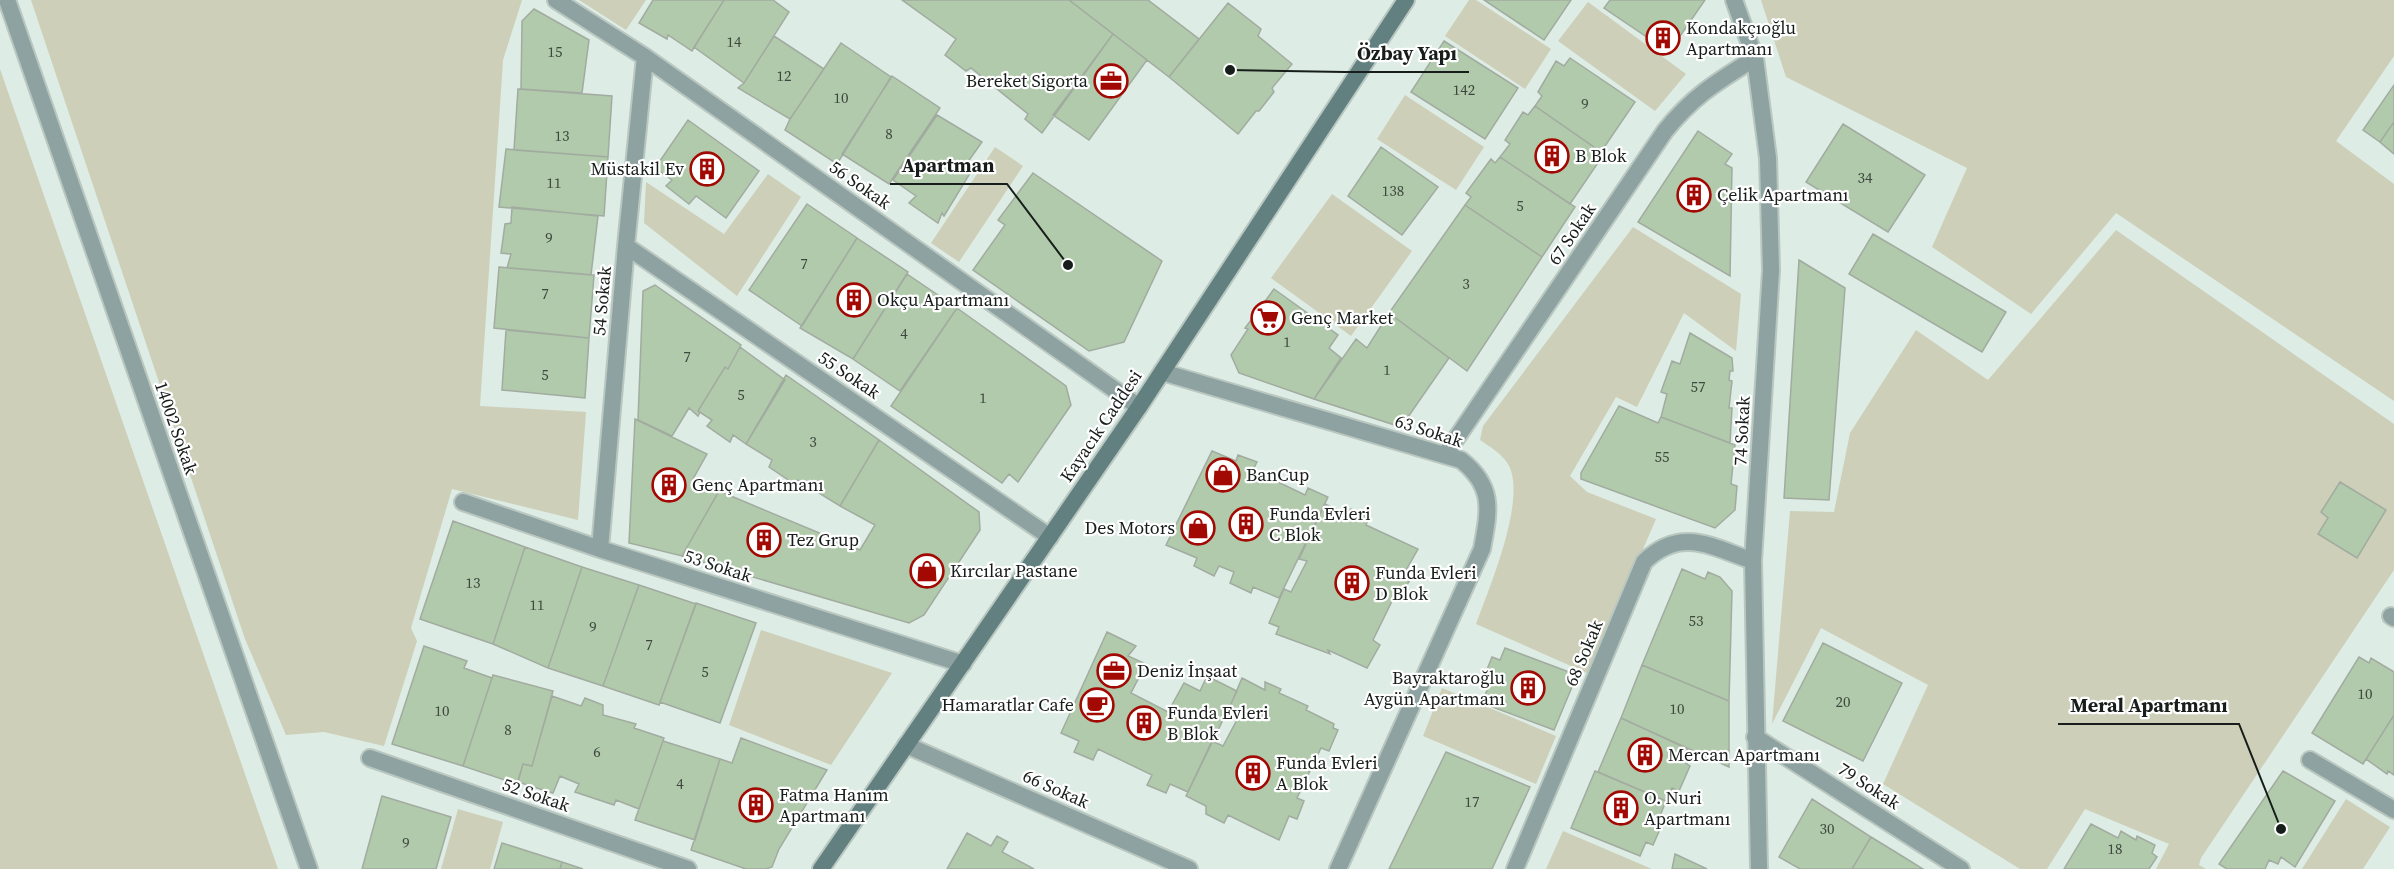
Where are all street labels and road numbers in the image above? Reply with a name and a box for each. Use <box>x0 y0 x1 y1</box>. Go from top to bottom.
street label: 56 Sokak <box>824 154 896 215</box>
street label: 67 Sokak <box>1542 198 1602 270</box>
street label: 54 Sokak <box>586 265 617 337</box>
street label: 55 Sokak <box>813 345 885 405</box>
street label: Kayacık Caddesi <box>1054 365 1147 487</box>
street label: 14002 Sokak <box>149 378 204 478</box>
street label: 74 Sokak <box>1727 395 1756 467</box>
street label: 63 Sokak <box>1392 408 1466 453</box>
street label: 53 Sokak <box>681 543 755 588</box>
street label: 68 Sokak <box>1558 616 1609 690</box>
street label: 79 Sokak <box>1833 756 1906 815</box>
street label: 66 Sokak <box>1019 763 1093 814</box>
street label: 52 Sokak <box>499 771 573 818</box>

